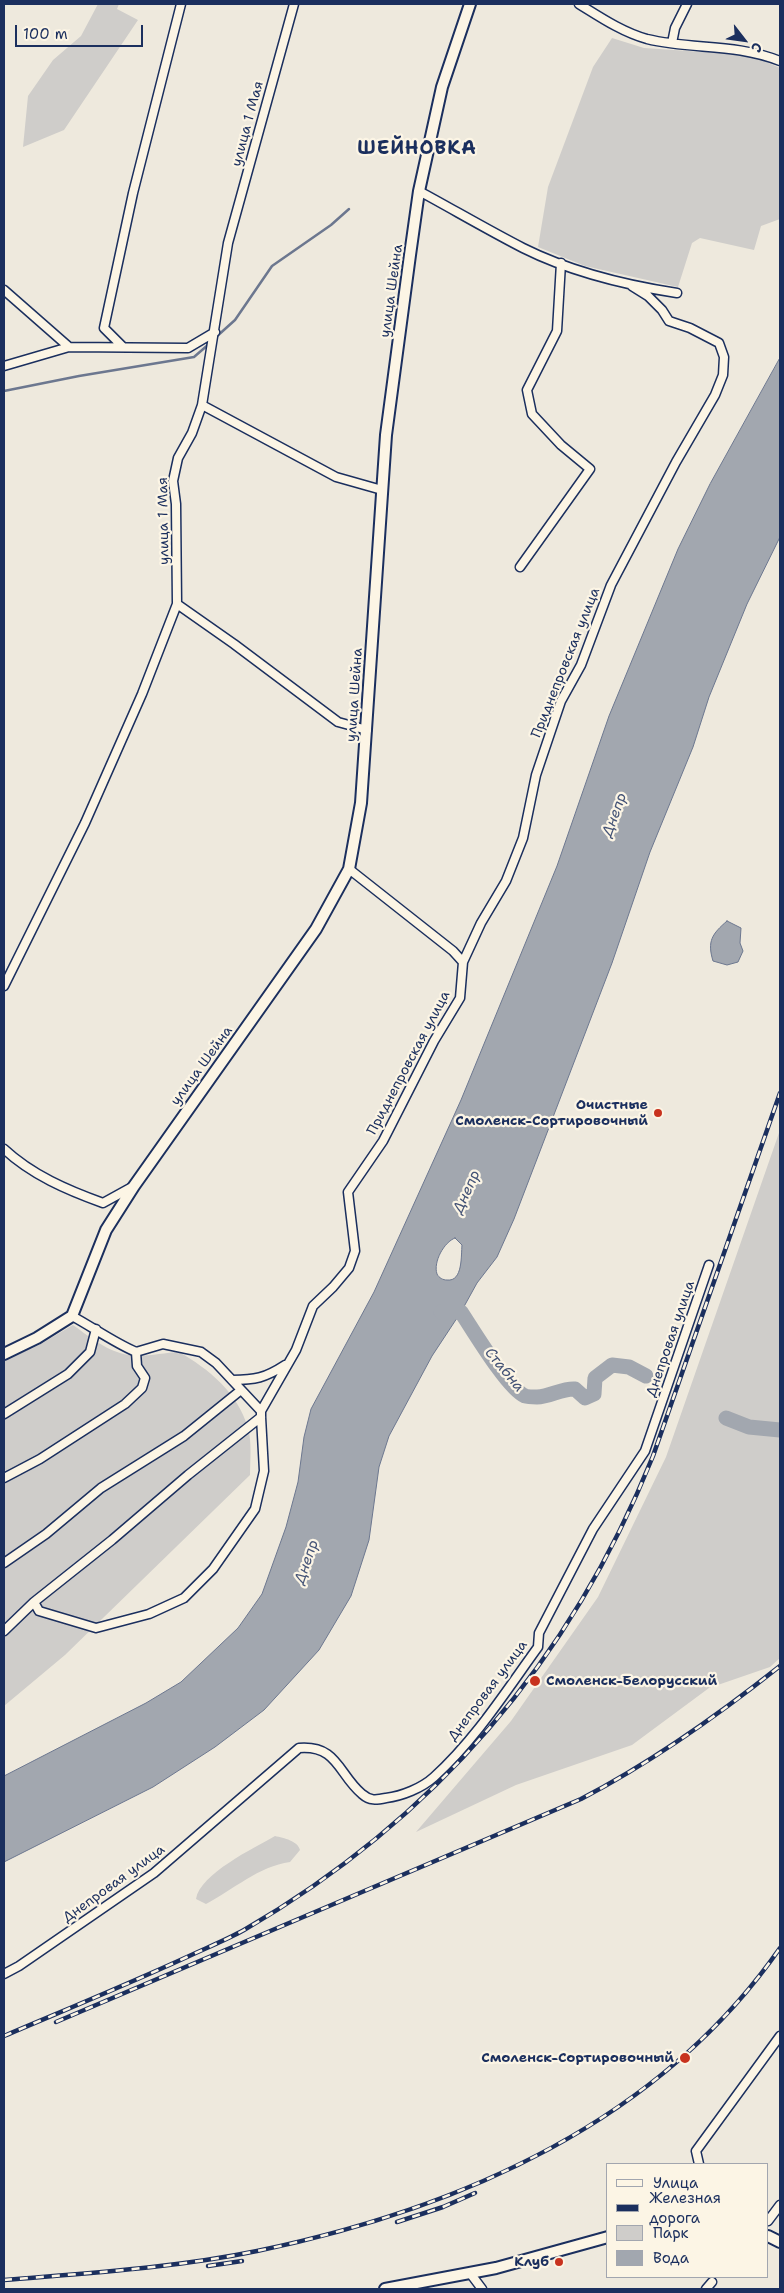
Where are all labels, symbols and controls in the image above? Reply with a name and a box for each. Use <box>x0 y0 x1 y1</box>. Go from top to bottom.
scale bar <box>18 15 145 47</box>
north arrow <box>719 15 769 65</box>
text: 100 m <box>23 24 68 44</box>
text: С <box>747 39 767 56</box>
street label: улица 1 Мая <box>229 79 267 169</box>
district label: ШЕЙНОВКА <box>356 138 478 160</box>
street label: улица Шейна <box>377 243 407 339</box>
street label: улица 1 Мая <box>155 477 173 565</box>
street label: Приднепровская улица <box>528 585 604 741</box>
street label: улица Шейна <box>343 648 367 742</box>
water label: Днепр <box>599 790 631 840</box>
street label: Приднепровская улица <box>364 988 454 1138</box>
street label: улица Шейна <box>168 1023 236 1109</box>
place label: Очистные Смоленск-Сортировочный <box>455 1097 648 1130</box>
marker: Очистные Смоленск-Сортировочный <box>652 1107 664 1119</box>
water label: Днепр <box>449 1167 485 1217</box>
street label: Днепровая улица <box>643 1279 699 1399</box>
water label: Стабна <box>480 1344 528 1396</box>
water label: Днепр <box>291 1537 323 1587</box>
street label: Днепровая улица <box>445 1637 531 1745</box>
place label: Смоленск-Белорусский <box>546 1673 717 1689</box>
marker: Смоленск-Белорусский <box>528 1674 542 1688</box>
street label: Днепровая улица <box>60 1841 168 1927</box>
place label: Смоленск-Сортировочный <box>481 2050 674 2066</box>
marker: Смоленск-Сортировочный <box>678 2051 692 2065</box>
legend <box>606 2163 769 2278</box>
text: Улица <box>653 2173 698 2193</box>
text: Железная дорога <box>649 2188 721 2228</box>
text: Парк <box>653 2223 689 2243</box>
text: Вода <box>653 2248 689 2268</box>
place label: Клуб <box>514 2254 549 2270</box>
marker: Клуб <box>553 2256 565 2268</box>

